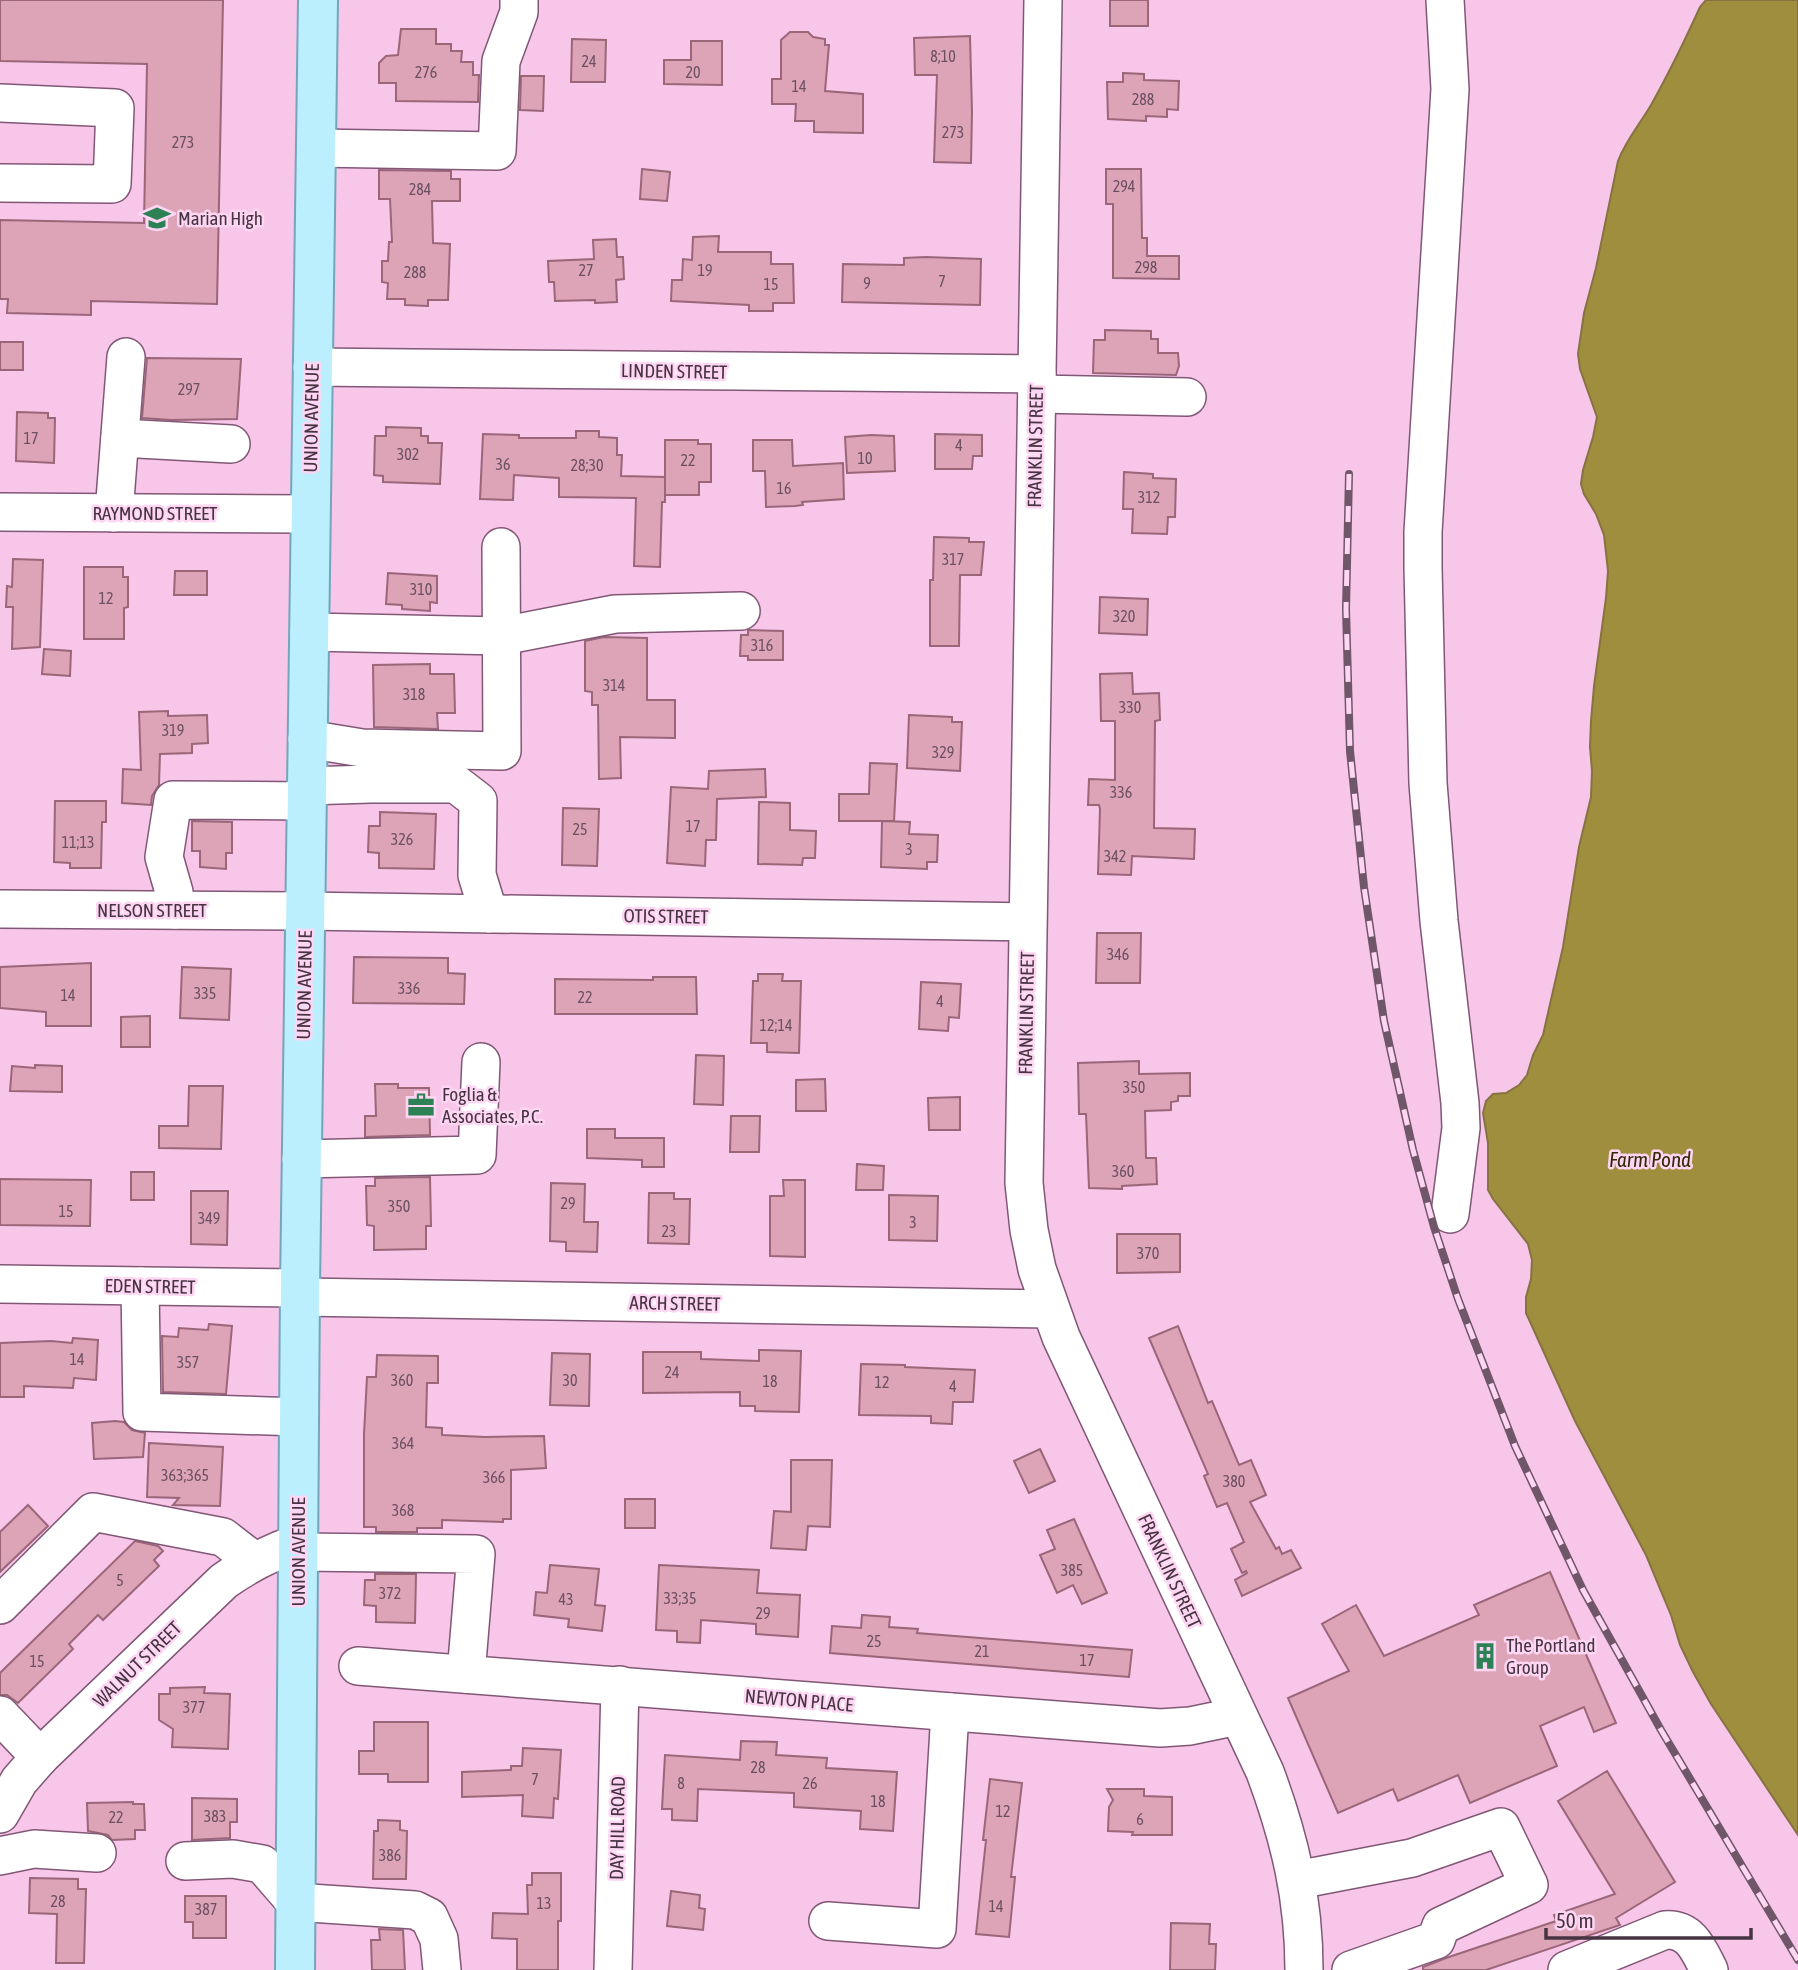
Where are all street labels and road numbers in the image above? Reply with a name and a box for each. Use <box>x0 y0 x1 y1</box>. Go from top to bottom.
street label: LINDEN STREET <box>621 359 728 383</box>
street label: UNION AVENUE <box>299 363 323 473</box>
street label: FRANKLIN STREET <box>1023 383 1047 508</box>
street label: RAYMOND STREET <box>93 502 218 524</box>
street label: NELSON STREET <box>97 899 208 921</box>
street label: OTIS STREET <box>623 904 709 928</box>
street label: UNION AVENUE <box>292 930 316 1040</box>
street label: FRANKLIN STREET <box>1014 950 1038 1075</box>
street label: EDEN STREET <box>104 1274 196 1298</box>
street label: ARCH STREET <box>629 1291 721 1315</box>
street label: UNION AVENUE <box>287 1497 309 1607</box>
street label: FRANKLIN STREET <box>1134 1510 1206 1632</box>
street label: WALNUT STREET <box>88 1616 186 1711</box>
street label: NEWTON PLACE <box>744 1684 854 1716</box>
street label: DAY HILL ROAD <box>605 1776 629 1880</box>

